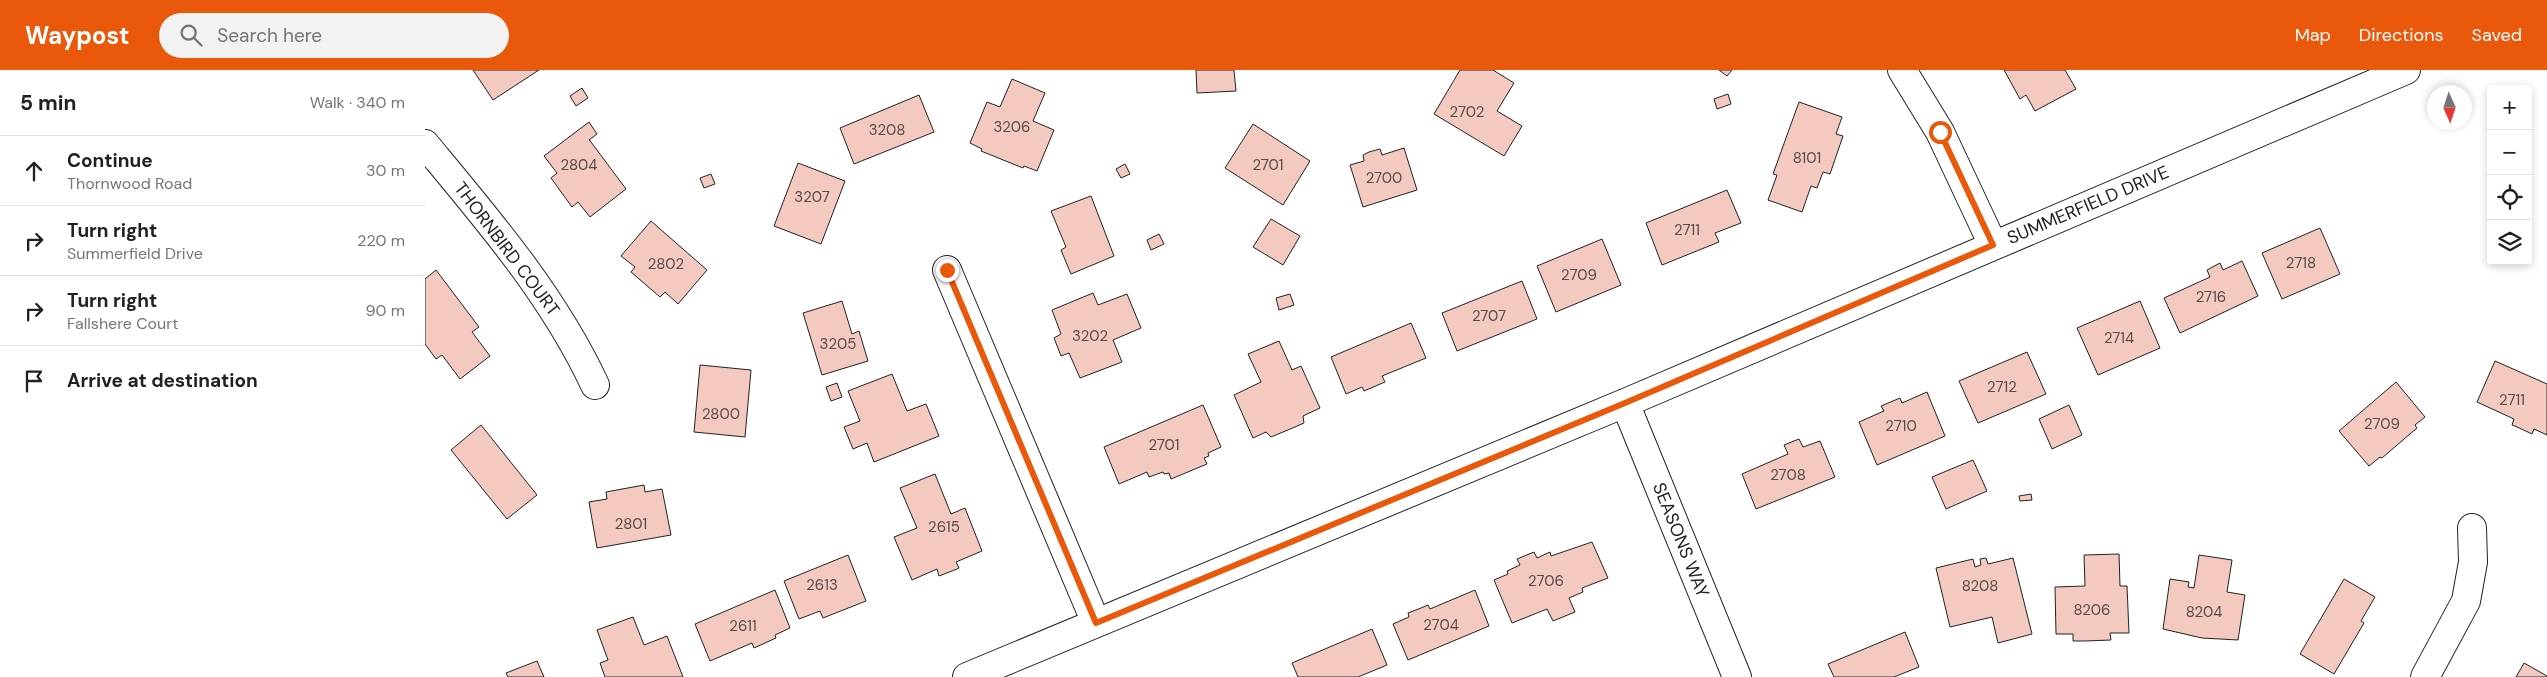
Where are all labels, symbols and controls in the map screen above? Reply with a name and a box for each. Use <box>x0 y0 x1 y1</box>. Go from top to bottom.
search box <box>159 13 509 58</box>
text: Waypost <box>25 20 129 51</box>
icon: search <box>177 21 205 49</box>
text: Search here <box>217 23 322 48</box>
text: Map <box>2295 23 2331 47</box>
text: Directions <box>2359 23 2444 47</box>
text: Saved <box>2472 23 2522 47</box>
north arrow <box>2427 85 2472 130</box>
map controls <box>2487 85 2532 265</box>
button: + <box>2487 85 2532 130</box>
text: 5 min <box>20 89 76 117</box>
text: Walk · 340 m <box>310 92 405 113</box>
house number: 2702 <box>1450 102 1484 122</box>
house number: 3206 <box>993 117 1031 137</box>
house number: 3208 <box>869 120 905 140</box>
route start <box>1929 121 1952 144</box>
button: − <box>2487 130 2532 175</box>
text: Continue <box>67 148 153 173</box>
house number: 8101 <box>1793 148 1821 168</box>
house number: 2804 <box>561 155 597 175</box>
house number: 2701 <box>1252 155 1284 175</box>
icon: ahead <box>20 157 48 185</box>
text: 30 m <box>366 160 405 181</box>
street label: SUMMERFIELD DRIVE <box>2003 160 2173 250</box>
house number: 2700 <box>1366 168 1402 188</box>
text: Thornwood Road <box>67 173 192 194</box>
button: locate <box>2487 175 2532 220</box>
street label: THORNBIRD COURT <box>449 177 565 321</box>
house number: 3207 <box>794 187 830 207</box>
text: Turn right <box>67 218 157 243</box>
house number: 2711 <box>1674 220 1700 240</box>
button: layers <box>2487 220 2532 265</box>
icon: right <box>20 227 48 255</box>
text: 220 m <box>357 230 405 251</box>
text: Summerfield Drive <box>67 243 203 264</box>
house number: 2718 <box>2286 253 2316 273</box>
house number: 2802 <box>648 254 684 274</box>
route end <box>936 259 959 282</box>
house number: 2709 <box>1561 265 1597 285</box>
house number: 2716 <box>2196 287 2226 307</box>
text: Turn right <box>67 288 157 313</box>
icon: right <box>20 297 48 325</box>
text: 90 m <box>365 300 405 321</box>
house number: 2707 <box>1472 306 1506 326</box>
text: Fallshere Court <box>67 313 178 334</box>
house number: 3202 <box>1072 326 1108 346</box>
house number: 2714 <box>2104 328 2134 348</box>
house number: 3205 <box>820 334 856 354</box>
icon: arrive <box>20 367 48 395</box>
text: Arrive at destination <box>67 368 258 393</box>
house number: 2712 <box>1987 377 2017 397</box>
house number: 2711 <box>2499 390 2525 410</box>
house number: 2800 <box>702 404 740 424</box>
house number: 2709 <box>2364 414 2400 434</box>
house number: 2710 <box>1885 416 1917 436</box>
house number: 2701 <box>1148 435 1180 455</box>
house number: 2708 <box>1770 465 1806 485</box>
street label: SEASONS WAY <box>1647 479 1715 601</box>
house number: 2801 <box>615 514 647 534</box>
house number: 2615 <box>928 517 960 537</box>
house number: 2706 <box>1528 571 1564 591</box>
house number: 2613 <box>806 575 838 595</box>
house number: 8208 <box>1962 576 1998 596</box>
house number: 8206 <box>2073 600 2111 620</box>
house number: 8204 <box>2186 602 2222 622</box>
house number: 2704 <box>1423 615 1459 635</box>
house number: 2611 <box>729 616 757 636</box>

